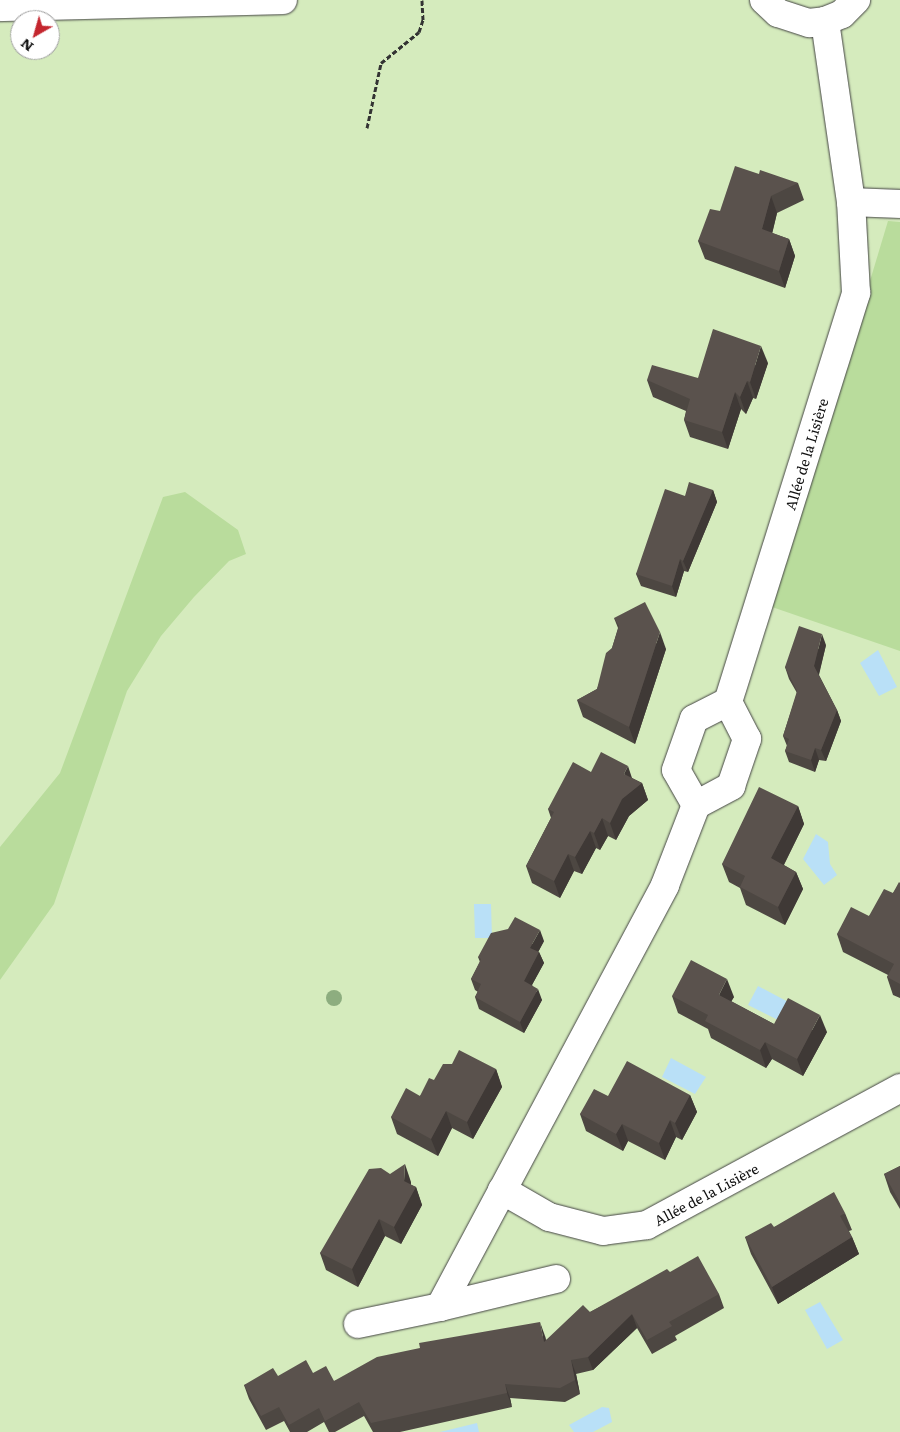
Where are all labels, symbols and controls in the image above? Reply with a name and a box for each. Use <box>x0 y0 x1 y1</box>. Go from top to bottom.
north arrow <box>10 10 60 60</box>
text: N <box>16 35 37 58</box>
street label: Allée de la Lisière <box>781 396 831 512</box>
street label: Allée de la Lisière <box>651 1159 761 1229</box>

